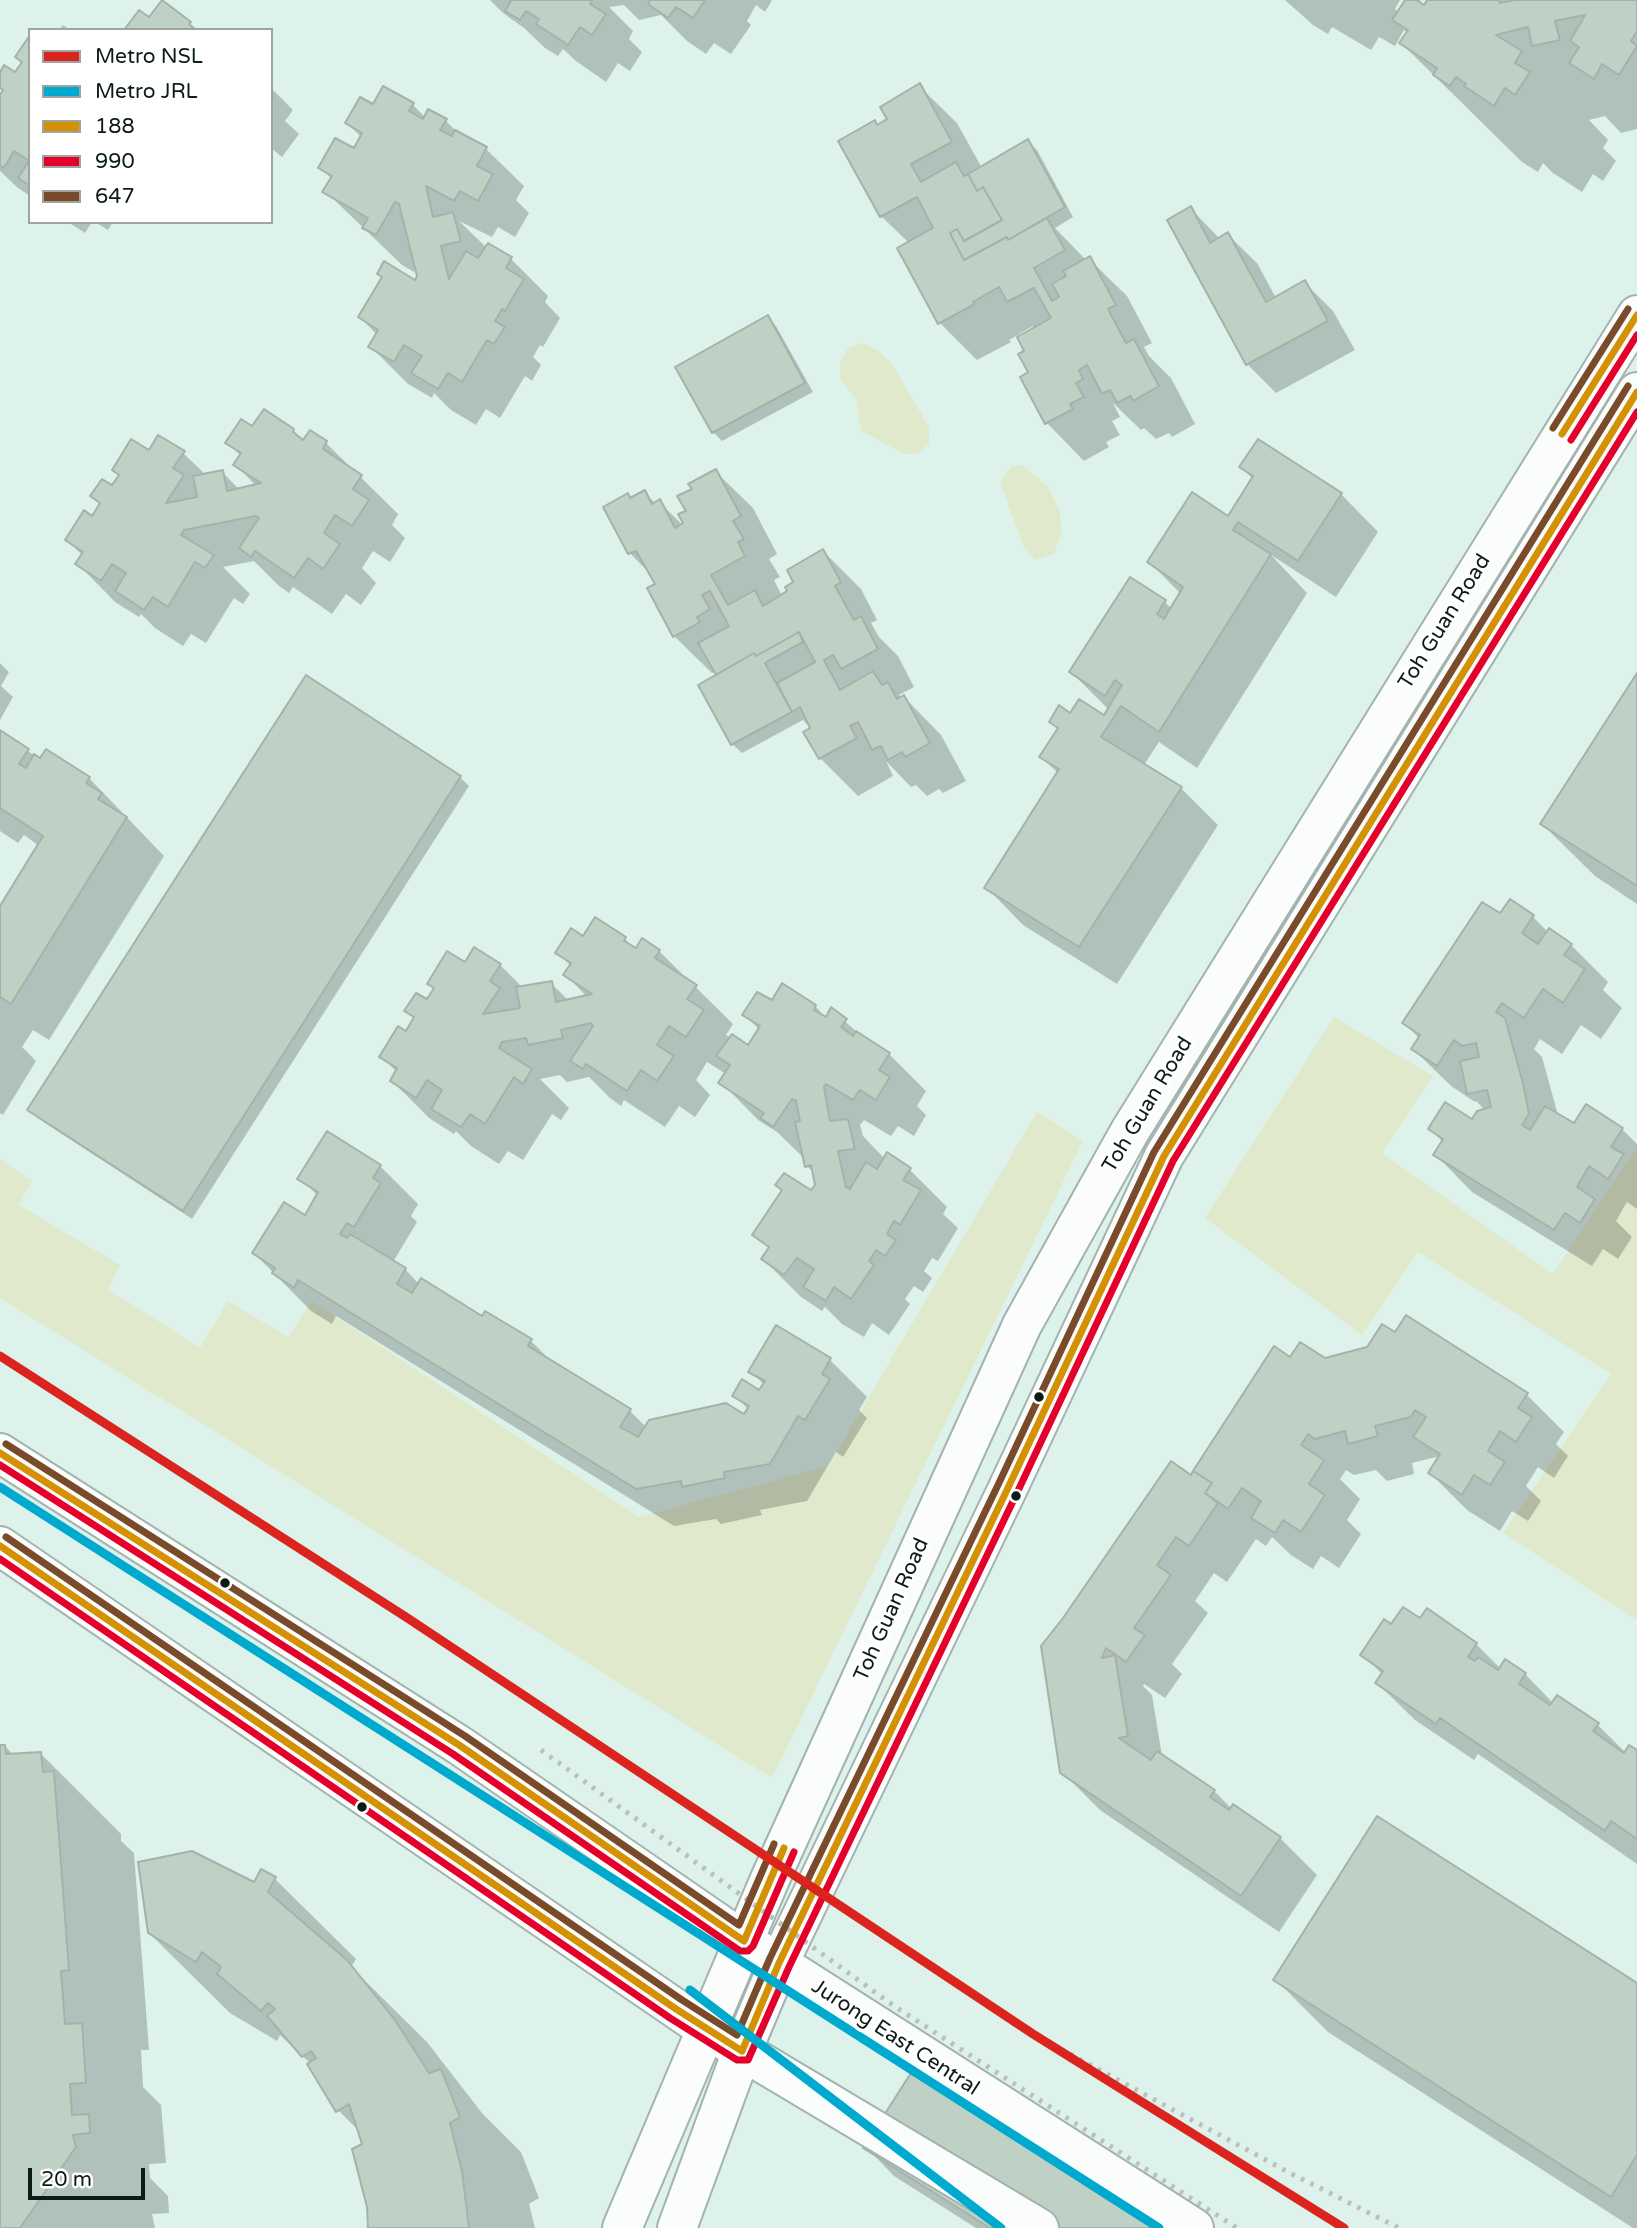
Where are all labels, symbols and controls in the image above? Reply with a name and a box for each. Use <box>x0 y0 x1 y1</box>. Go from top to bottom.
legend <box>28 28 273 224</box>
text: Metro NSL <box>95 44 203 69</box>
text: Metro JRL <box>95 79 198 104</box>
text: 188 <box>95 114 135 139</box>
text: 990 <box>95 149 135 174</box>
text: 647 <box>95 184 135 209</box>
street label: Toh Guan Road <box>1394 550 1496 694</box>
street label: Toh Guan Road <box>1098 1033 1198 1177</box>
unlabelled marker <box>1032 1390 1046 1404</box>
unlabelled marker <box>1009 1489 1023 1503</box>
street label: Toh Guan Road <box>849 1535 935 1685</box>
unlabelled marker <box>218 1576 232 1590</box>
unlabelled marker <box>355 1800 369 1814</box>
street label: Jurong East Central <box>806 1974 984 2102</box>
scale bar <box>32 2154 149 2198</box>
text: 20 m <box>41 2167 92 2192</box>

